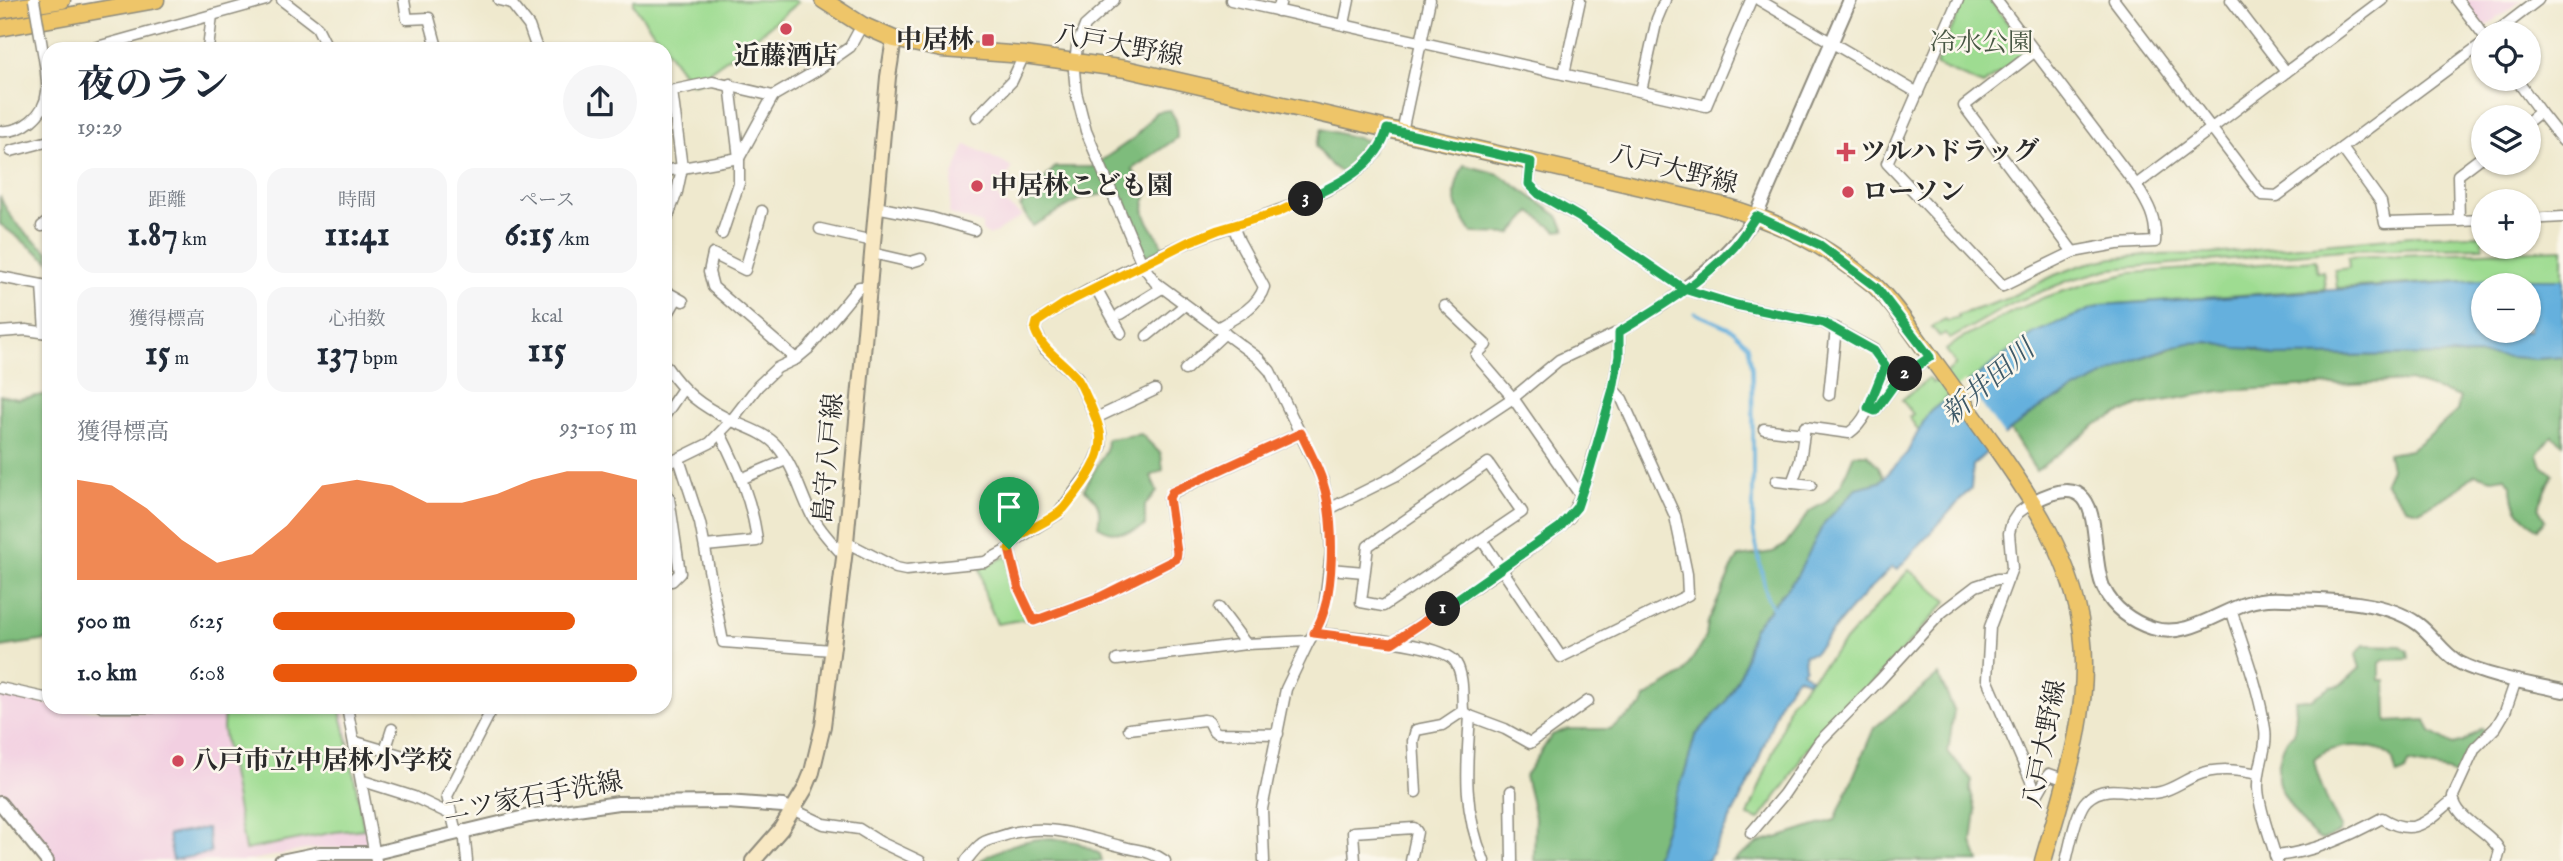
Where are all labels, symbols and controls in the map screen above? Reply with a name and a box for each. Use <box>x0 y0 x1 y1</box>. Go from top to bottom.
street label: 八戸大野線 <box>1052 18 1186 74</box>
marker: 近藤酒店 <box>778 21 794 37</box>
map controls <box>2471 21 2541 343</box>
button: locate <box>2471 21 2541 91</box>
place label: 中居林 <box>896 24 974 57</box>
park label: 冷水公園 <box>1930 27 2034 60</box>
marker: 中居林 <box>980 32 996 48</box>
place label: 近藤酒店 <box>734 40 838 73</box>
text: 夜のラン <box>77 63 229 111</box>
button: share <box>563 65 637 139</box>
button: layers <box>2471 105 2541 175</box>
text: 19:29 <box>77 113 123 142</box>
place label: ツルハドラッグ <box>1860 136 2039 169</box>
street label: 八戸大野線 <box>1607 138 1741 202</box>
marker: ツルハドラッグ <box>1838 144 1854 160</box>
place label: 中居林こども園 <box>991 170 1173 203</box>
place label: ローソン <box>1862 176 1965 209</box>
marker: 中居林こども園 <box>969 178 985 194</box>
pin: 3 <box>1288 182 1324 216</box>
marker: ローソン <box>1840 184 1856 200</box>
text: 3 <box>1302 186 1309 210</box>
text: 距離 <box>148 189 186 213</box>
text: 時間 <box>338 189 376 213</box>
text: ペース <box>519 189 575 213</box>
button: + <box>2471 189 2541 259</box>
text: 1.87 <box>127 213 178 258</box>
text: 11:41 <box>324 213 390 258</box>
text: 6:15 <box>504 213 554 258</box>
text: km <box>178 228 207 252</box>
text: /km <box>554 228 590 252</box>
button: − <box>2471 273 2541 343</box>
text: kcal <box>531 305 563 329</box>
text: 獲得標高 <box>129 308 205 332</box>
text: 心拍数 <box>328 308 386 332</box>
text: 115 <box>528 329 566 374</box>
water label: 新井田川 <box>1935 331 2045 433</box>
text: 15 <box>145 332 170 377</box>
text: 137 <box>316 332 359 377</box>
text: m <box>170 347 189 371</box>
text: bpm <box>359 347 398 371</box>
pin: 2 <box>1888 356 1923 392</box>
text: 2 <box>1900 361 1909 385</box>
street label: 島守八戸線 <box>807 392 851 524</box>
text: 93–105 m <box>560 413 637 442</box>
text: 獲得標高 <box>77 418 169 447</box>
pin <box>979 477 1039 549</box>
icon: arrive <box>990 488 1028 526</box>
pin: 1 <box>1426 592 1460 626</box>
text: 1 <box>1439 596 1446 620</box>
text: 500 m <box>77 607 131 636</box>
text: 6:25 <box>189 607 224 636</box>
text: 1.0 km <box>77 659 137 688</box>
text: 6:08 <box>189 659 225 688</box>
street label: 八戸大野線 <box>2016 677 2074 811</box>
place label: 八戸市立中居林小学校 <box>192 745 452 778</box>
marker: 八戸市立中居林小学校 <box>170 753 186 769</box>
street label: 二ツ家石手洗線 <box>441 765 625 829</box>

